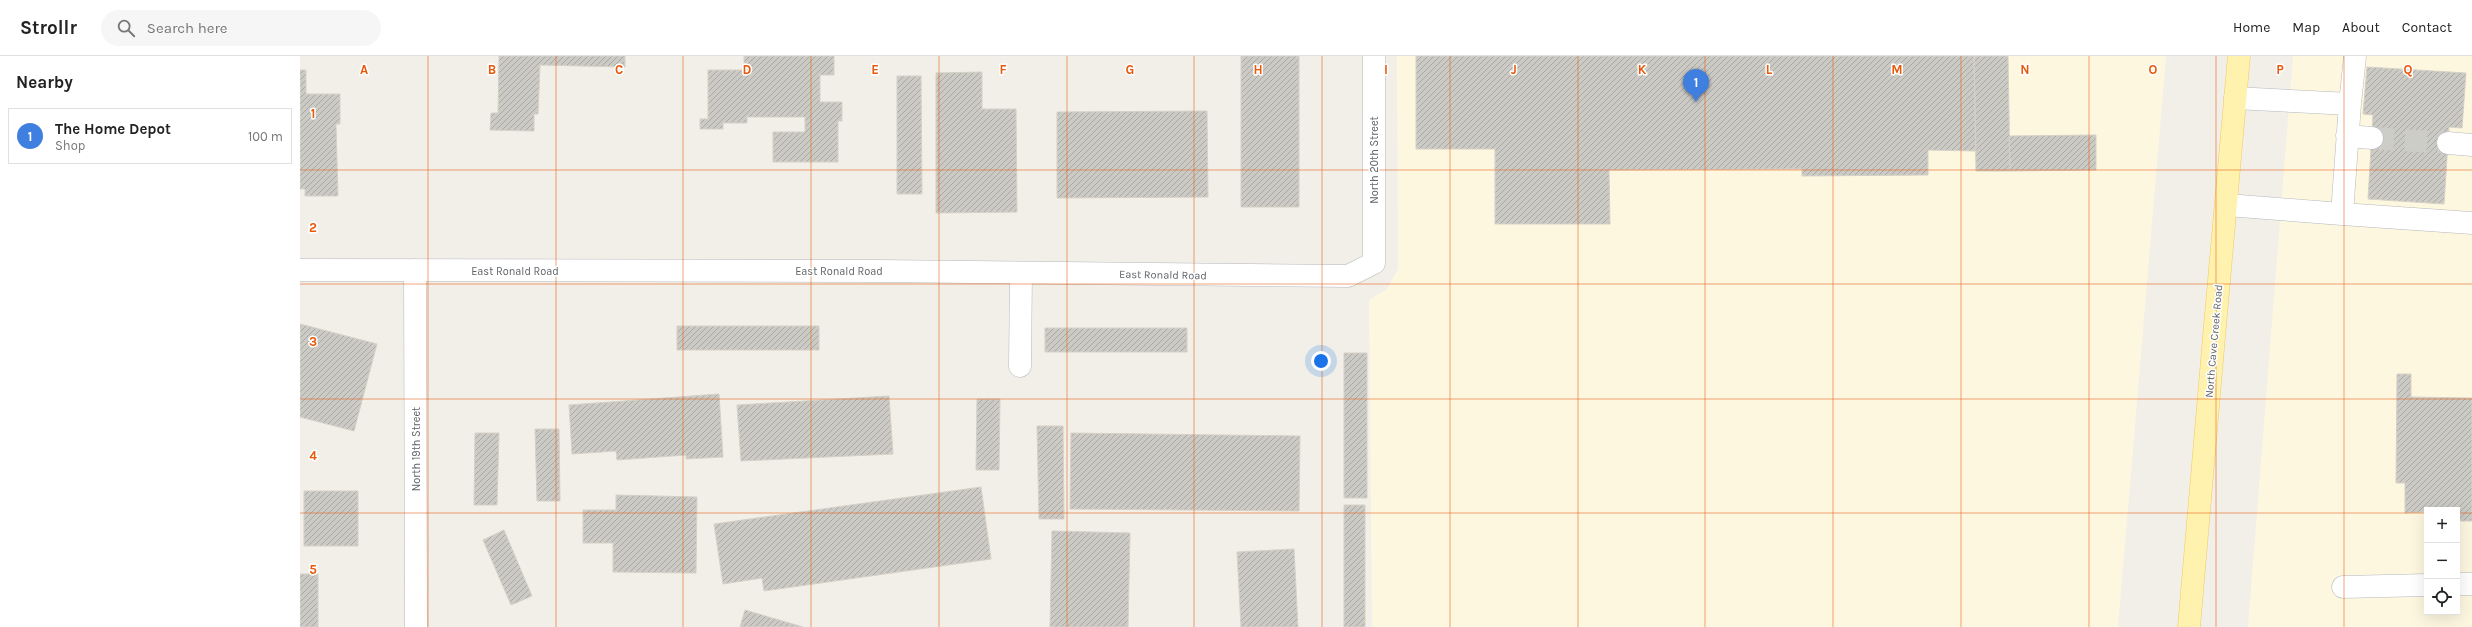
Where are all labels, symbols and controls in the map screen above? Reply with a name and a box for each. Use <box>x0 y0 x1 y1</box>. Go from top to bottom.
search box <box>101 10 381 46</box>
text: Strollr <box>20 17 77 39</box>
icon: search <box>115 17 137 39</box>
text: Search here <box>147 19 228 37</box>
text: Home <box>2233 19 2270 36</box>
text: Map <box>2292 19 2320 36</box>
text: About <box>2342 19 2380 36</box>
text: Contact <box>2402 19 2452 36</box>
text: A <box>360 62 368 77</box>
text: B <box>488 62 496 77</box>
text: C <box>615 62 623 77</box>
text: D <box>743 62 752 77</box>
text: E <box>871 62 879 77</box>
text: F <box>999 62 1007 77</box>
text: G <box>1126 62 1134 77</box>
text: H <box>1253 62 1263 77</box>
text: I <box>1384 62 1388 77</box>
text: J <box>1511 62 1517 77</box>
text: K <box>1638 62 1647 77</box>
text: L <box>1766 62 1773 77</box>
text: M <box>1891 62 1903 77</box>
text: N <box>2020 62 2030 77</box>
text: O <box>2149 62 2158 77</box>
text: P <box>2276 62 2284 77</box>
text: Q <box>2404 62 2413 77</box>
pin: 1 <box>1683 69 1709 102</box>
text: Nearby <box>16 72 73 92</box>
text: 1 <box>311 106 315 121</box>
street label: North 20th Street <box>1368 116 1381 204</box>
text: The Home Depot <box>55 120 171 138</box>
text: 1 <box>28 129 32 144</box>
text: 100 m <box>248 129 283 144</box>
text: Shop <box>55 138 85 153</box>
text: 2 <box>309 220 317 235</box>
street label: East Ronald Road <box>471 265 559 278</box>
street label: East Ronald Road <box>795 265 883 278</box>
street label: East Ronald Road <box>1119 268 1207 282</box>
street label: North Cave Creek Road <box>2203 284 2225 398</box>
text: 3 <box>309 334 317 349</box>
your location <box>1311 351 1331 371</box>
street label: North 19th Street <box>410 407 423 491</box>
text: 4 <box>309 448 317 463</box>
map controls <box>2424 507 2460 615</box>
button: + <box>2424 507 2460 543</box>
button: − <box>2424 543 2460 579</box>
text: 5 <box>309 562 317 577</box>
button: locate <box>2424 579 2460 615</box>

